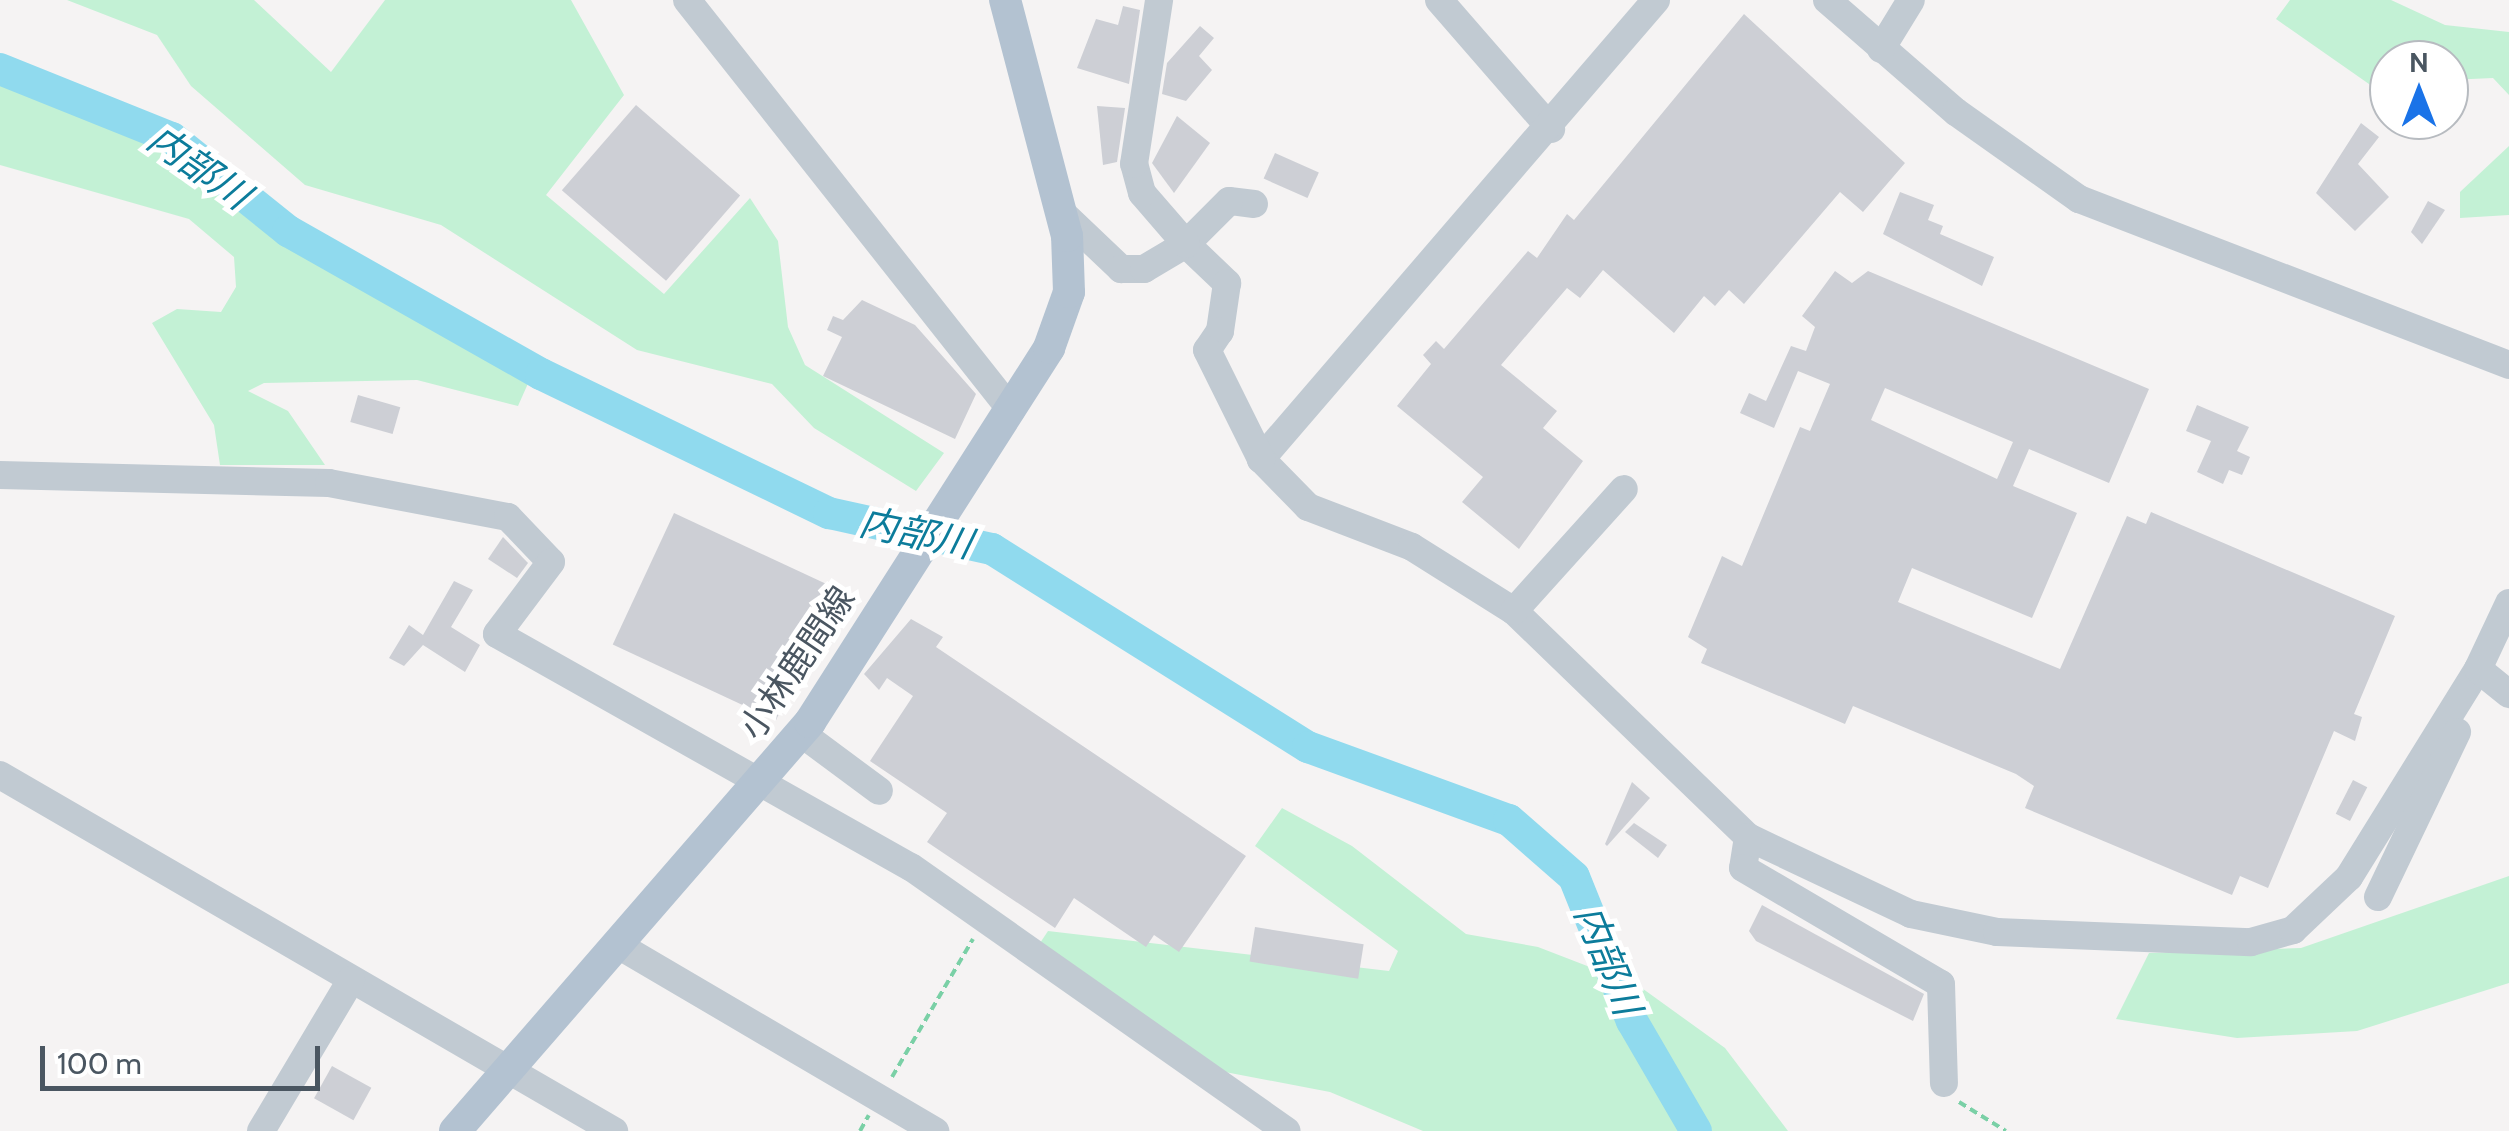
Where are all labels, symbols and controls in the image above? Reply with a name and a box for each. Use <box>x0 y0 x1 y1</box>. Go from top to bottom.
north arrow <box>2369 40 2469 140</box>
text: N <box>2409 45 2429 79</box>
water label: 内部川 <box>139 116 259 218</box>
water label: 内部川 <box>856 499 976 567</box>
street label: 小林鹿間線 <box>731 579 863 747</box>
water label: 内部川 <box>1566 899 1650 1021</box>
scale bar <box>45 1026 325 1088</box>
text: 100 m <box>57 1045 142 1082</box>

